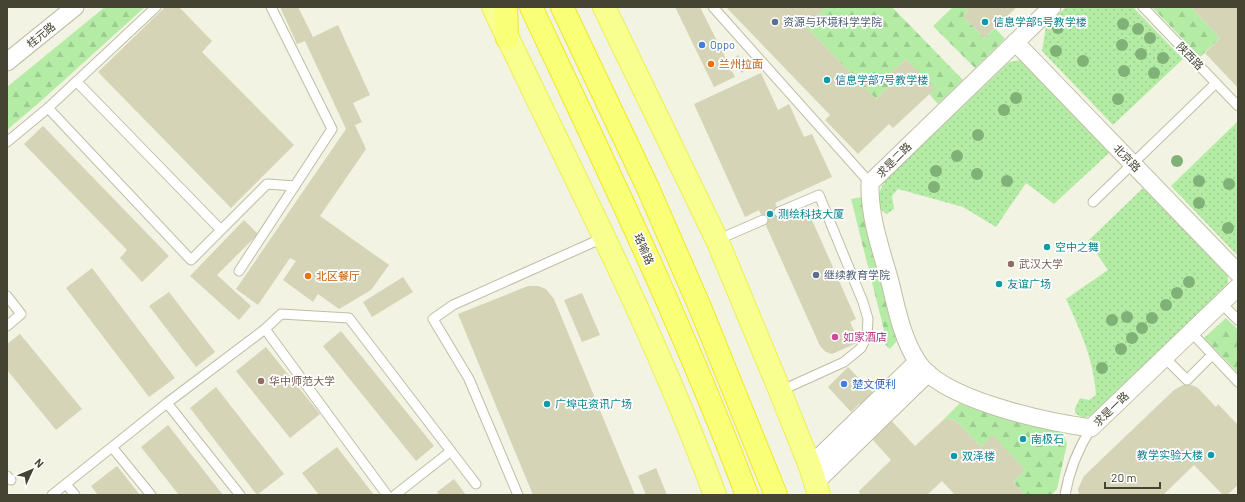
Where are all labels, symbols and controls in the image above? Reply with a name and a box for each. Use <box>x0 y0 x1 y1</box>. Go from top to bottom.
place label: 资源与环境科学学院 <box>783 15 882 28</box>
place label: 信息学部5号教学楼 <box>993 15 1087 28</box>
marker: 资源与环境科学学院 <box>770 17 780 27</box>
marker: 信息学部5号教学楼 <box>980 17 990 27</box>
street label: 桂元路 <box>24 19 58 50</box>
place label: Oppo <box>710 38 735 51</box>
street label: 陕西路 <box>1174 39 1206 72</box>
marker: Oppo <box>697 40 707 50</box>
place label: 兰州拉面 <box>719 57 763 70</box>
marker: 兰州拉面 <box>706 59 716 69</box>
place label: 信息学部7号教学楼 <box>835 73 928 86</box>
marker: 信息学部7号教学楼 <box>822 75 832 85</box>
street label: 求是二路 <box>873 139 914 180</box>
street label: 北京路 <box>1111 141 1143 174</box>
place label: 测绘科技大厦 <box>778 207 844 220</box>
marker: 测绘科技大厦 <box>765 209 775 219</box>
street label: 珞喻路 <box>632 231 657 267</box>
place label: 空中之舞 <box>1055 240 1099 253</box>
marker: 空中之舞 <box>1042 242 1052 252</box>
place label: 武汉大学 <box>1019 257 1063 270</box>
marker: 武汉大学 <box>1006 259 1016 269</box>
place label: 继续教育学院 <box>824 268 890 281</box>
place label: 北区餐厅 <box>316 269 360 282</box>
marker: 继续教育学院 <box>811 270 821 280</box>
marker: 北区餐厅 <box>303 271 313 281</box>
place label: 友谊广场 <box>1007 277 1051 290</box>
marker: 友谊广场 <box>994 279 1004 289</box>
place label: 如家酒店 <box>843 330 887 343</box>
marker: 如家酒店 <box>830 332 840 342</box>
place label: 华中师范大学 <box>269 374 335 387</box>
marker: 华中师范大学 <box>256 376 266 386</box>
place label: 楚文便利 <box>852 377 896 390</box>
marker: 楚文便利 <box>839 379 849 389</box>
street label: 求是一路 <box>1090 389 1131 429</box>
place label: 广埠屯资讯广场 <box>555 397 632 410</box>
marker: 广埠屯资讯广场 <box>542 399 552 409</box>
place label: 南极石 <box>1031 432 1064 445</box>
marker: 南极石 <box>1018 434 1028 444</box>
place label: 教学实验大楼 <box>1137 448 1203 461</box>
place label: 双泽楼 <box>962 449 995 462</box>
north arrow <box>12 450 52 490</box>
marker: 教学实验大楼 <box>1206 450 1216 460</box>
marker: 双泽楼 <box>949 451 959 461</box>
text: N <box>32 456 47 470</box>
scale bar <box>1105 464 1160 490</box>
text: 20 m <box>1111 470 1137 484</box>

